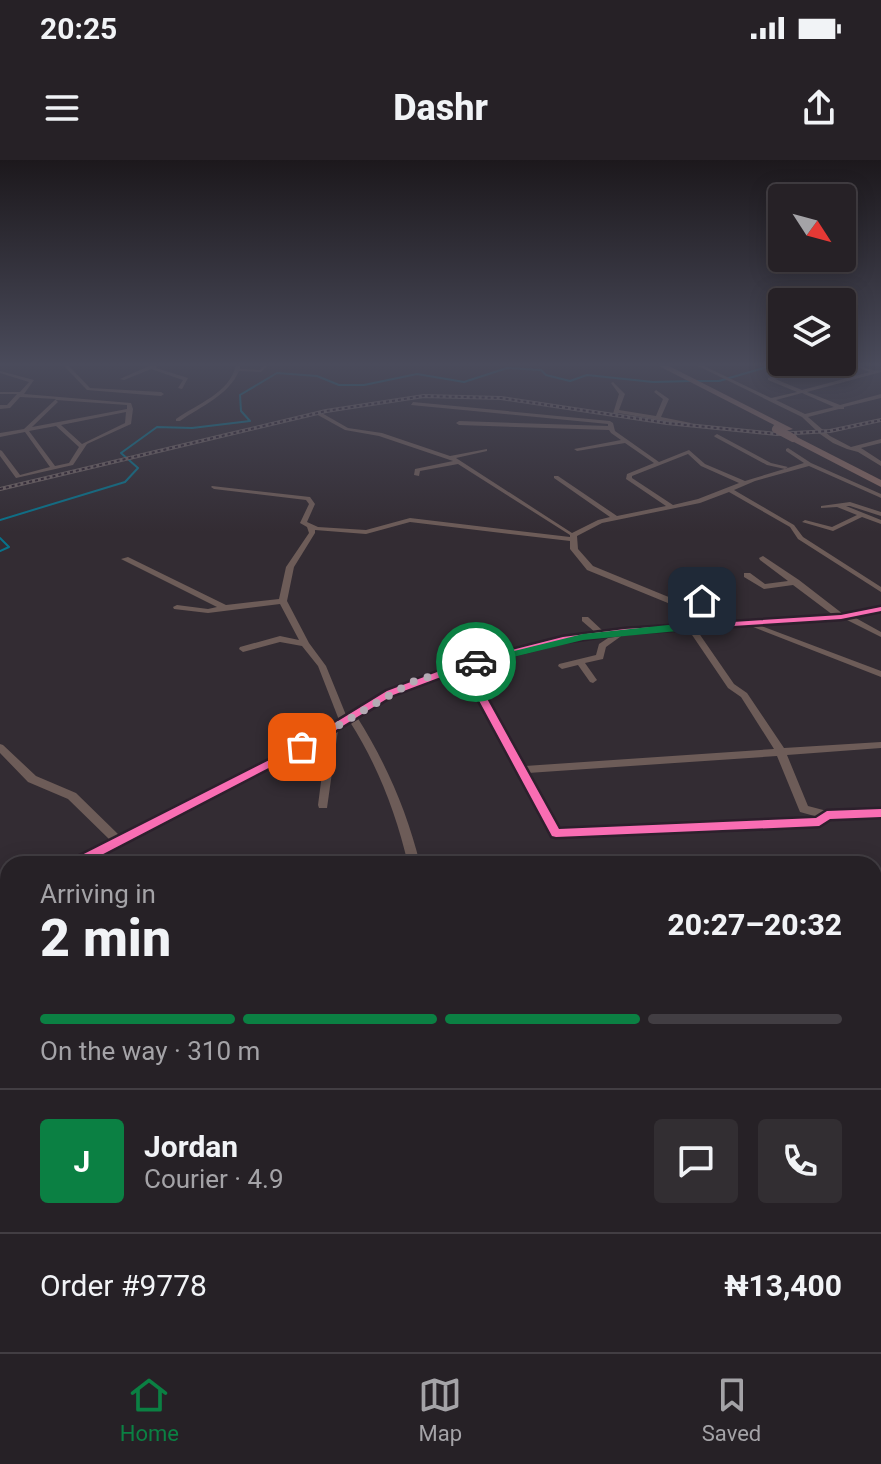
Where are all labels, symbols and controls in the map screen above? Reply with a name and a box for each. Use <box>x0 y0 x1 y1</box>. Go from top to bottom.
text: 20:25 <box>40 11 117 46</box>
icon: menu <box>40 86 84 130</box>
icon: share <box>797 86 841 130</box>
text: Dashr <box>393 87 488 129</box>
north arrow <box>768 184 856 272</box>
map controls <box>768 184 856 376</box>
button: layers <box>768 288 856 376</box>
pin <box>668 567 736 635</box>
icon: home <box>680 579 724 623</box>
courier <box>436 622 516 702</box>
icon: car <box>454 640 498 684</box>
pin <box>268 713 336 781</box>
icon: bag <box>280 725 324 769</box>
text: Arriving in <box>40 879 156 909</box>
text: 20:27–20:32 <box>667 907 842 942</box>
text: 2 min <box>40 908 171 969</box>
text: On the way · 310 m <box>40 1036 260 1066</box>
button: chat <box>654 1119 738 1203</box>
button: phone <box>758 1119 842 1203</box>
text: Jordan <box>144 1129 238 1164</box>
text: J <box>74 1144 90 1179</box>
text: Courier · 4.9 <box>144 1164 284 1194</box>
text: Order #9778 <box>40 1268 207 1303</box>
text: ₦13,400 <box>724 1268 842 1303</box>
tab: Home <box>120 1373 179 1446</box>
tab: Map <box>418 1373 462 1446</box>
tab: Saved <box>702 1373 761 1446</box>

